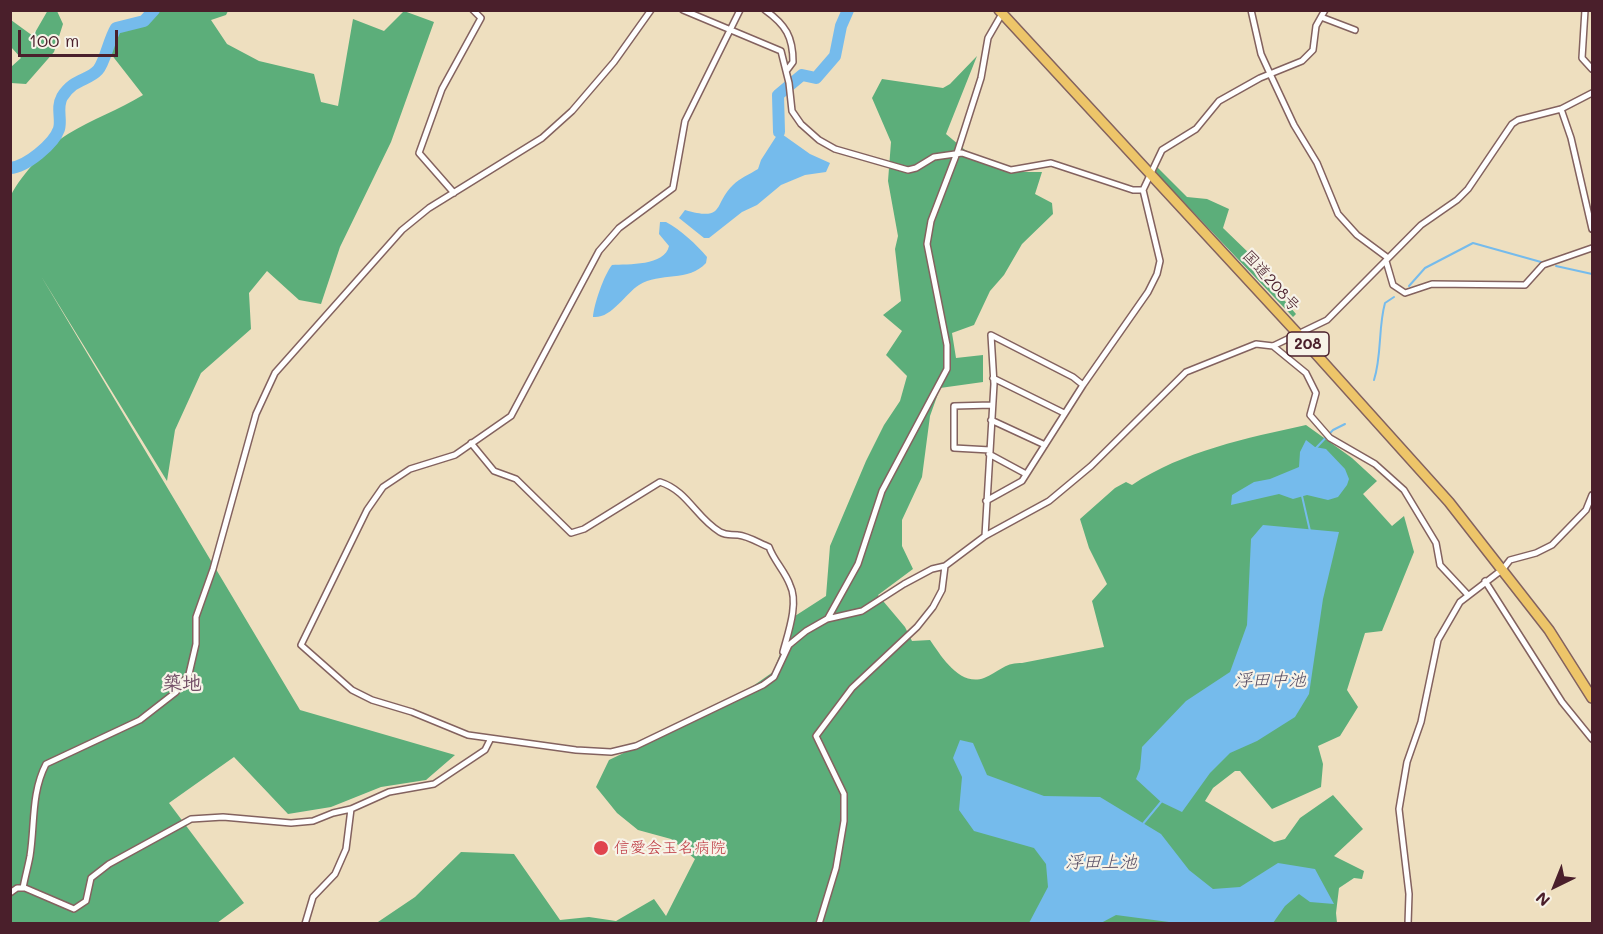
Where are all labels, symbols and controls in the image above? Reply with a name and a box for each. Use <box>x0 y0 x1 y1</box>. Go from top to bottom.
scale bar <box>21 18 122 56</box>
text: 100 m <box>29 28 79 52</box>
street label: 国道208号 <box>1238 246 1304 316</box>
road number: 208 <box>1287 332 1329 356</box>
water label: 浮田中池 <box>1234 669 1306 691</box>
district label: 築地 <box>162 672 202 696</box>
place label: 信愛会玉名病院 <box>614 838 726 858</box>
marker: 信愛会玉名病院 <box>592 839 610 857</box>
water label: 浮田上池 <box>1065 851 1137 873</box>
north arrow <box>1525 856 1585 916</box>
text: N <box>1531 888 1554 911</box>

